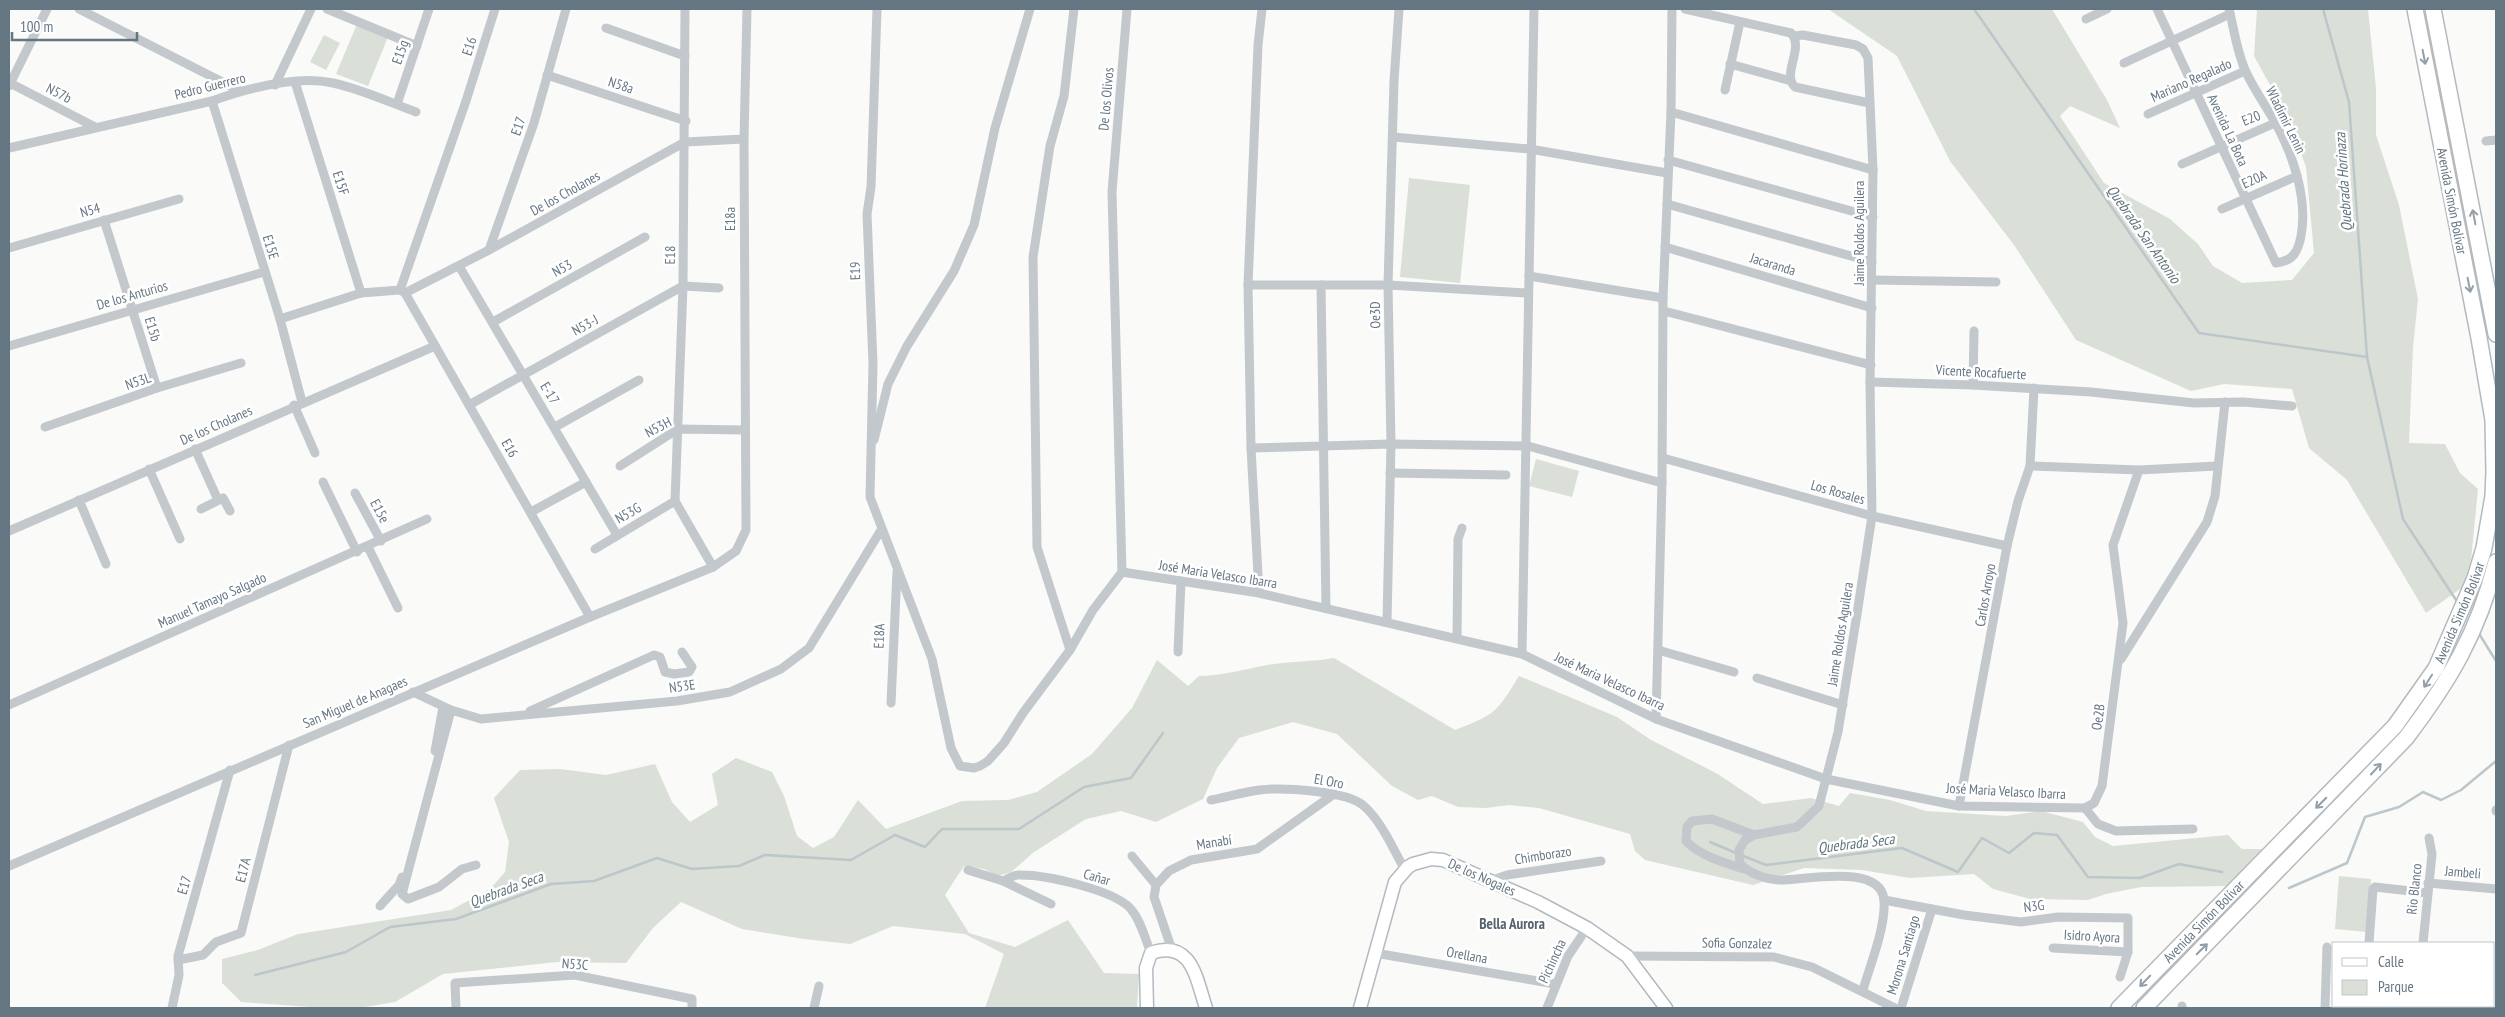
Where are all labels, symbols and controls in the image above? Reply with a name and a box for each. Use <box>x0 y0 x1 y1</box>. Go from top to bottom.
scale bar <box>12 10 138 42</box>
text: 100 m <box>20 17 53 36</box>
street label: E16 <box>458 34 480 58</box>
street label: E15g <box>387 37 413 67</box>
one-way arrow <box>2420 48 2429 64</box>
street label: Mariano Regalado <box>2148 54 2234 106</box>
street label: De los Olivos <box>1094 66 1118 131</box>
street label: Pedro Guerrero <box>173 68 247 104</box>
street label: N58a <box>606 72 636 98</box>
street label: N57b <box>43 79 75 107</box>
street label: Wladimir Lenin <box>2262 83 2310 157</box>
street label: Avenida La Bota <box>2203 91 2253 169</box>
street label: E20 <box>2239 106 2263 130</box>
street label: E17 <box>506 114 530 138</box>
water label: Quebrada Horinaza <box>2330 131 2356 232</box>
street label: Avenida Simón Bolívar <box>2433 146 2471 256</box>
street label: E20A <box>2239 165 2270 192</box>
street label: De los Cholanes <box>527 166 603 220</box>
street label: E15F <box>329 169 353 198</box>
street label: Jaime Roldos Aguilera <box>1850 181 1868 286</box>
water label: Quebrada San Antonio <box>2103 181 2186 288</box>
street label: N54 <box>78 198 103 221</box>
street label: E18a <box>721 207 739 231</box>
one-way arrow <box>2469 209 2478 225</box>
street label: E15E <box>259 233 283 261</box>
street label: E18 <box>661 246 679 264</box>
street label: Jacaranda <box>1747 248 1798 279</box>
street label: N53 <box>549 255 575 281</box>
street label: E19 <box>846 261 864 281</box>
street label: De los Anturios <box>94 276 170 314</box>
one-way arrow <box>2464 276 2474 292</box>
street label: Oe3D <box>1366 301 1384 329</box>
street label: N53-J <box>569 310 601 340</box>
street label: E15b <box>141 315 165 343</box>
street label: Vicente Rocafuerte <box>1934 361 2027 383</box>
street label: N53L <box>123 368 153 394</box>
street label: E-17 <box>536 379 564 407</box>
street label: De los Cholanes <box>177 401 255 449</box>
street label: N53H <box>642 413 674 441</box>
street label: E16 <box>498 435 522 461</box>
street label: Los Rosales <box>1809 476 1867 508</box>
street label: E15e <box>366 496 394 526</box>
street label: N53G <box>612 498 644 528</box>
street label: José Maria Velasco Ibarra <box>1157 556 1279 592</box>
street label: Avenida Simón Bolívar <box>2430 559 2488 666</box>
street label: Carlos Arroyo <box>1971 562 1999 628</box>
street label: Manuel Tamayo Salgado <box>155 568 269 632</box>
street label: Jaime Roldos Aguilera <box>1823 581 1857 688</box>
street label: E18A <box>870 623 888 649</box>
street label: José Maria Velasco Ibarra <box>1551 647 1668 714</box>
street label: San Miguel de Anagaes <box>300 672 410 732</box>
one-way arrow <box>2422 674 2433 688</box>
street label: N53E <box>668 675 696 697</box>
street label: Oe2B <box>2087 703 2109 731</box>
one-way arrow <box>2370 763 2382 775</box>
street label: El Oro <box>1313 770 1345 792</box>
street label: José Maria Velasco Ibarra <box>1945 779 2066 803</box>
one-way arrow <box>2315 797 2327 809</box>
water label: Quebrada Seca <box>1817 829 1896 857</box>
street label: Manabí <box>1195 830 1233 854</box>
street label: Chimborazo <box>1513 842 1573 868</box>
street label: De los Nogales <box>1445 854 1519 900</box>
street label: E17A <box>231 855 255 884</box>
street label: Jambeli <box>2443 861 2482 883</box>
street label: Rio Blanco <box>2402 863 2426 915</box>
street label: Cañar <box>1081 865 1113 889</box>
water label: Quebrada Seca <box>467 867 546 911</box>
street label: E17 <box>173 874 195 896</box>
street label: Avenida Simón Bolívar <box>2159 876 2248 967</box>
street label: N3G <box>2023 896 2045 916</box>
street label: Morona Santiago <box>1882 913 1924 997</box>
district label: Bella Aurora <box>1479 914 1545 933</box>
street label: Isidro Ayora <box>2063 926 2121 946</box>
street label: Sofia Gonzalez <box>1702 933 1772 953</box>
street label: Pichincha <box>1534 936 1570 986</box>
legend <box>2332 942 2495 1007</box>
street label: Orellana <box>1445 943 1489 967</box>
one-way arrow <box>2196 943 2208 955</box>
text: Calle <box>2378 952 2404 971</box>
street label: N53C <box>561 954 589 974</box>
one-way arrow <box>2139 975 2152 987</box>
text: Parque <box>2378 977 2414 996</box>

